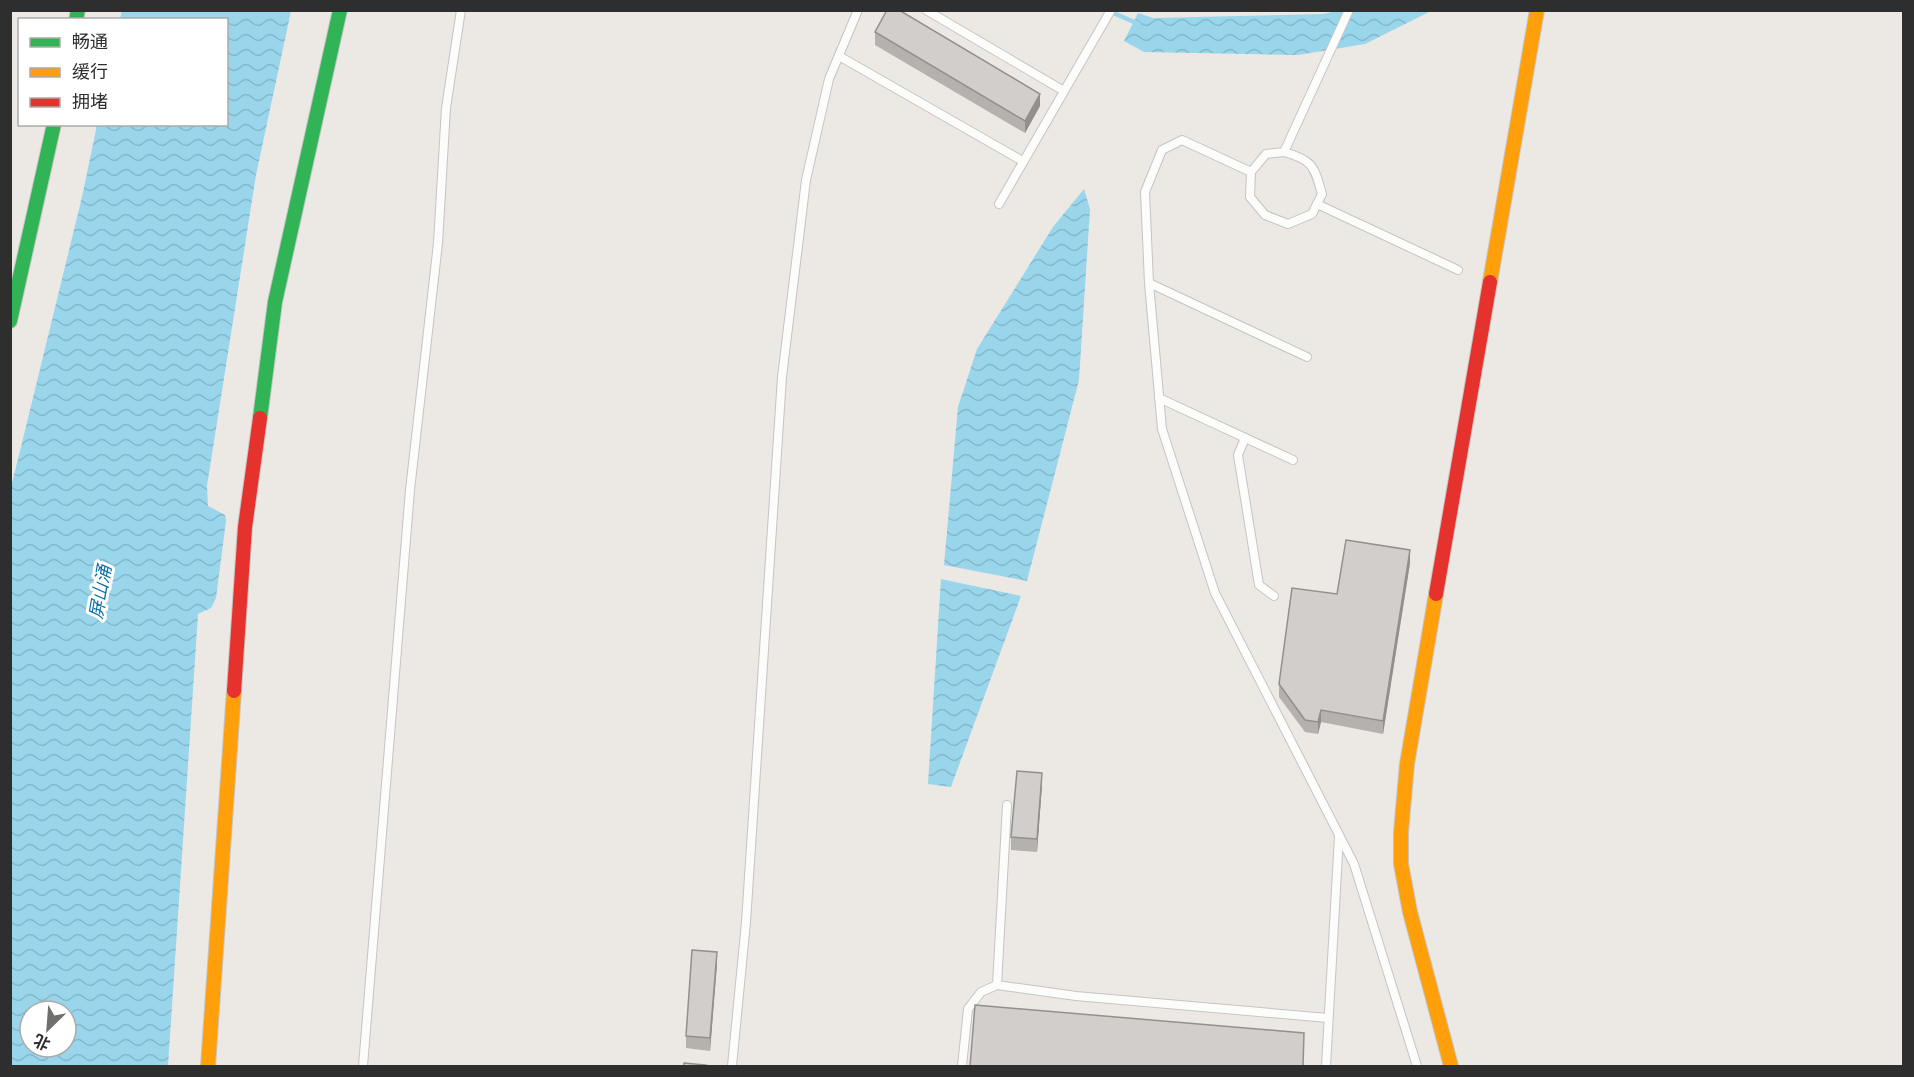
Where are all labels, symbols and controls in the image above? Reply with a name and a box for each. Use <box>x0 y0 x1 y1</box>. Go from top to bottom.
legend <box>18 18 228 126</box>
text: 畅通 <box>72 30 108 53</box>
text: 缓行 <box>72 60 108 83</box>
text: 拥堵 <box>72 90 108 113</box>
water label: 屏山涌 <box>84 561 116 621</box>
north arrow <box>18 999 78 1059</box>
text: 北 <box>30 1030 53 1055</box>

